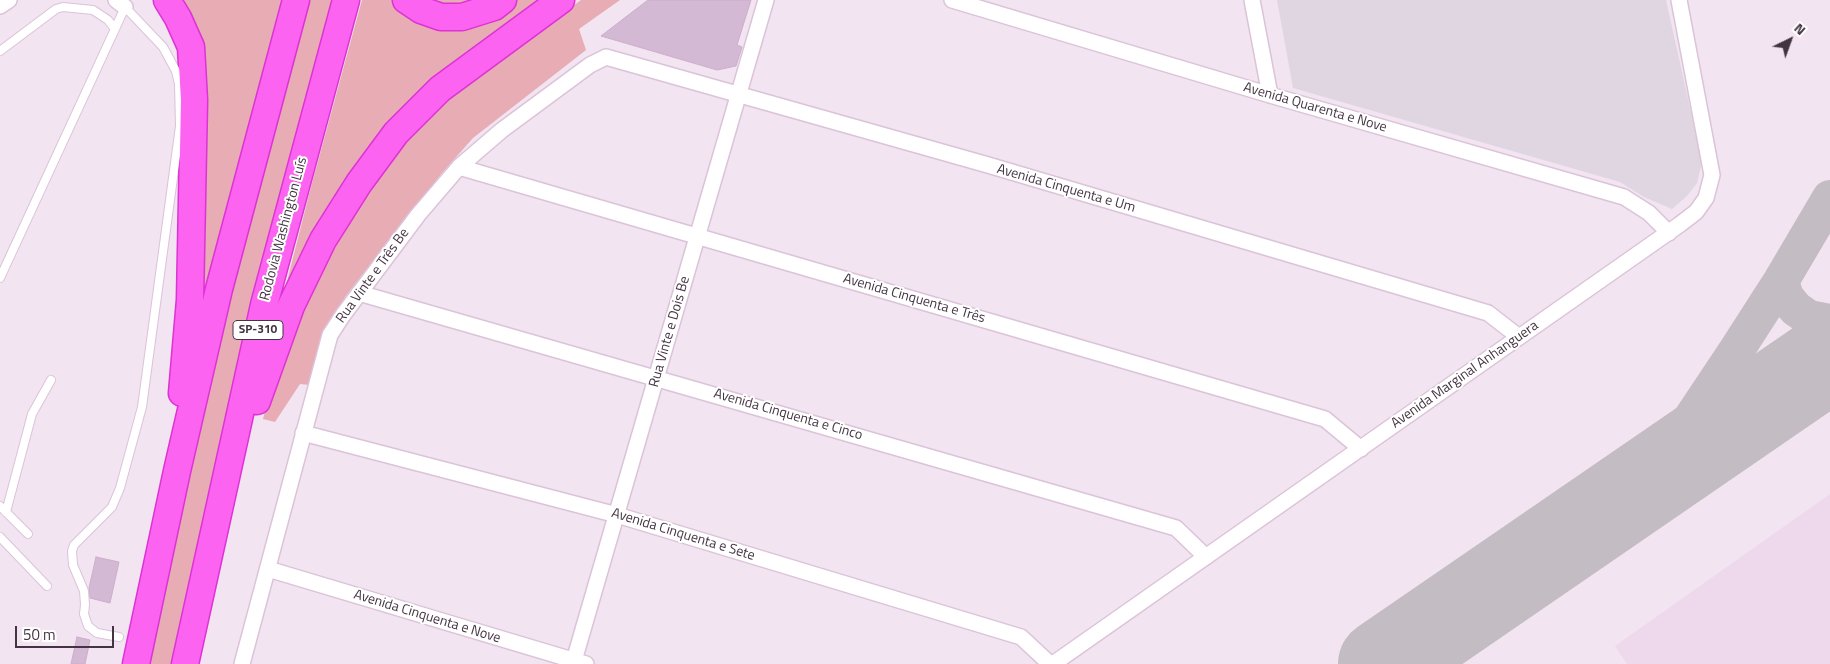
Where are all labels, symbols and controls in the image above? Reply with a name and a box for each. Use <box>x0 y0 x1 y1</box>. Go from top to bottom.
north arrow <box>1765 15 1815 65</box>
text: N <box>1790 17 1811 40</box>
street label: Avenida Quarenta e Nove <box>1241 79 1389 137</box>
street label: Rodovia Washington Luís <box>257 155 311 303</box>
street label: Avenida Cinquenta e Um <box>995 161 1137 217</box>
street label: Rua Vinte e Três Be <box>333 225 413 327</box>
street label: Avenida Cinquenta e Três <box>841 271 987 327</box>
street label: Rua Vinte e Dois Be <box>646 275 694 389</box>
street label: Avenida Marginal Anhanguera <box>1388 318 1542 432</box>
road number: SP-310 <box>233 320 283 340</box>
street label: Avenida Cinquenta e Cinco <box>712 386 864 444</box>
street label: Avenida Cinquenta e Sete <box>609 505 757 565</box>
street label: Avenida Cinquenta e Nove <box>351 587 503 647</box>
scale bar <box>18 616 116 648</box>
text: 50 m <box>23 623 56 646</box>

